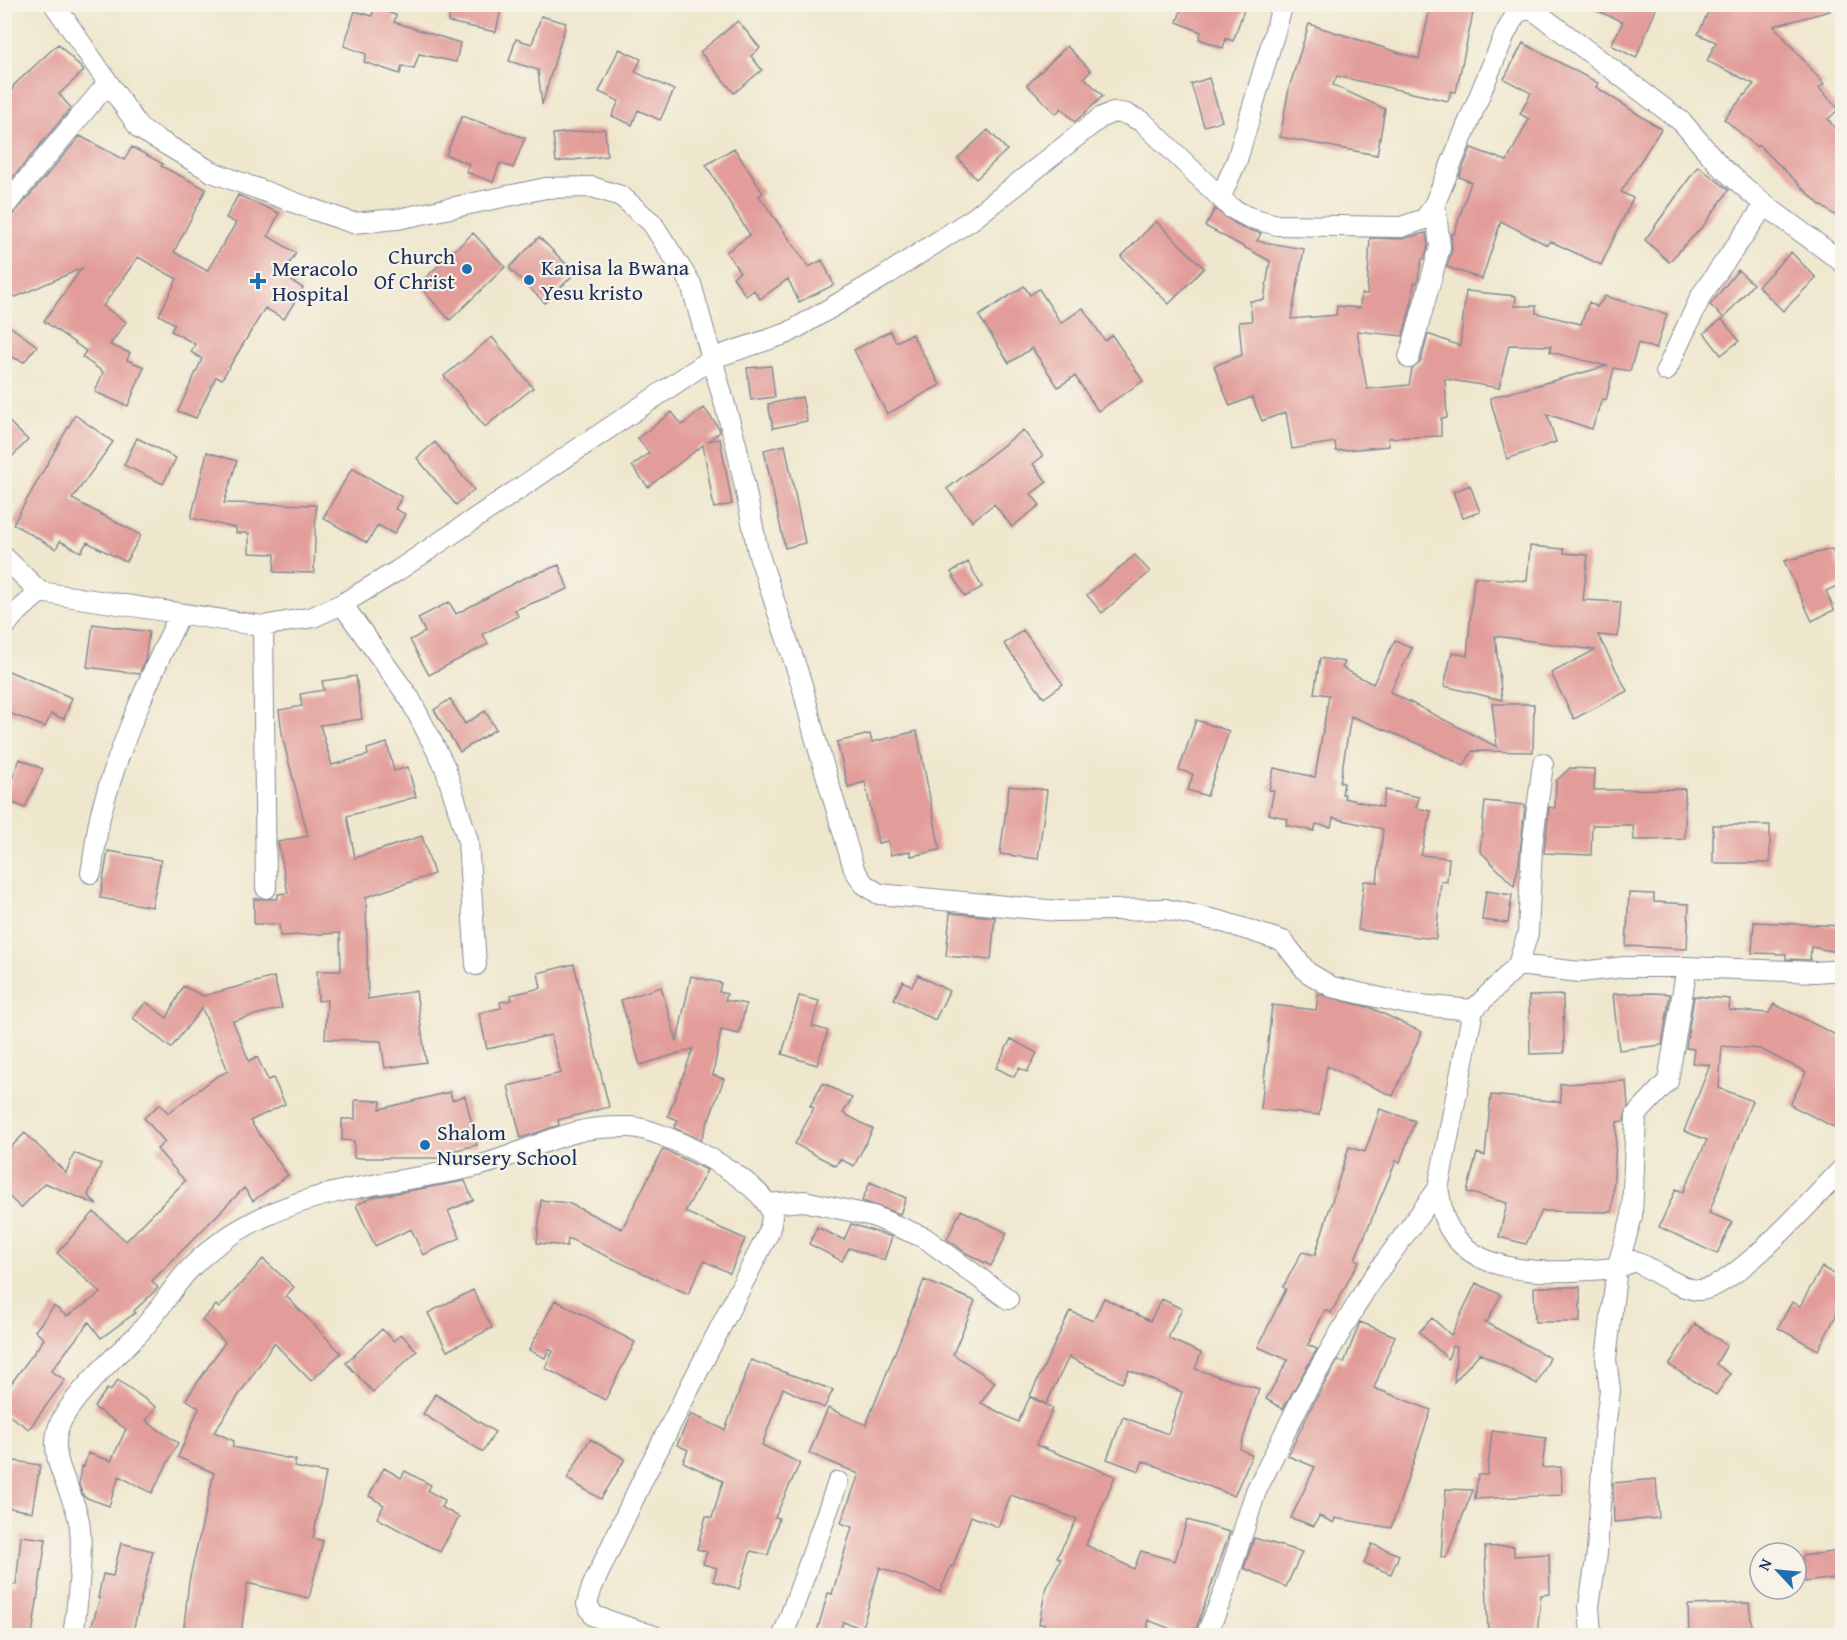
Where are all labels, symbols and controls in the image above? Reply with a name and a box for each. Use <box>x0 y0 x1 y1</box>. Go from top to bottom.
place label: Church Of Christ <box>374 240 456 297</box>
place label: Kanisa la Bwana Yesu kristo <box>541 251 690 308</box>
place label: Meracolo Hospital <box>272 252 358 309</box>
marker: Church Of Christ <box>460 262 474 276</box>
marker: Meracolo Hospital <box>249 272 267 290</box>
marker: Kanisa la Bwana Yesu kristo <box>522 273 536 287</box>
place label: Shalom Nursery School <box>437 1116 577 1173</box>
marker: Shalom Nursery School <box>418 1138 432 1152</box>
north arrow <box>1748 1541 1808 1601</box>
text: N <box>1751 1554 1778 1574</box>

